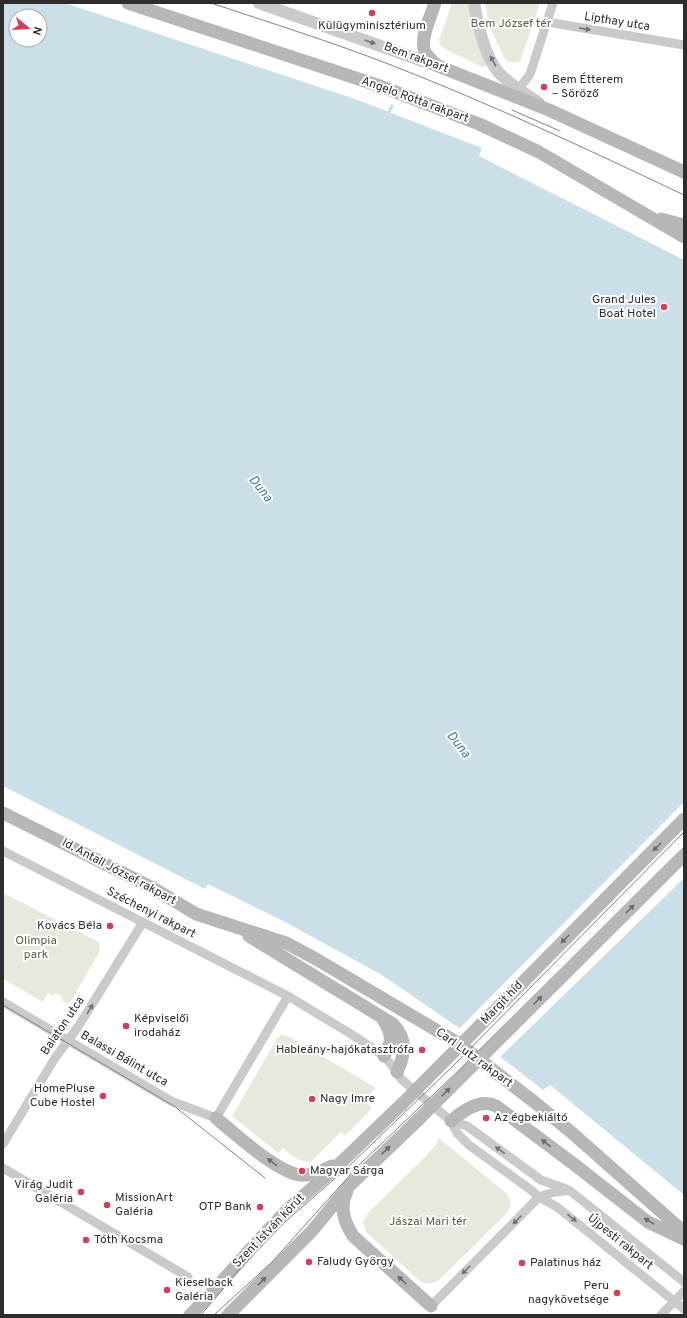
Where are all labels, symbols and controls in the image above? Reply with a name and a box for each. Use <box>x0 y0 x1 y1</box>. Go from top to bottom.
north arrow <box>8 8 48 48</box>
marker: Külügyminisztérium <box>367 8 377 18</box>
street label: Lipthay utca <box>583 9 651 35</box>
park label: Bem József tér <box>471 16 552 32</box>
place label: Külügyminisztérium <box>318 18 426 34</box>
text: N <box>29 25 44 37</box>
one-way arrow <box>579 26 592 32</box>
one-way arrow <box>365 39 377 45</box>
street label: Bem rakpart <box>382 39 450 77</box>
one-way arrow <box>489 55 496 67</box>
place label: Bem Étterem – Söröző <box>552 72 623 102</box>
street label: Angelo Rotta rakpart <box>359 73 471 127</box>
marker: Bem Étterem – Söröző <box>539 82 549 92</box>
place label: Grand Jules Boat Hotel <box>592 292 656 322</box>
marker: Grand Jules Boat Hotel <box>659 302 669 312</box>
water label: Duna <box>245 472 276 506</box>
water label: Duna <box>443 728 474 762</box>
street label: Id. Antall József rakpart <box>59 835 179 909</box>
one-way arrow <box>652 842 661 852</box>
street label: Széchenyi rakpart <box>104 884 198 942</box>
one-way arrow <box>625 904 635 914</box>
place label: Kovács Béla <box>37 918 102 934</box>
marker: Kovács Béla <box>105 921 115 931</box>
park label: Olimpia park <box>15 933 57 963</box>
one-way arrow <box>560 934 570 944</box>
street label: Margit híd <box>478 978 526 1028</box>
street label: Balaton utca <box>37 994 89 1058</box>
one-way arrow <box>533 995 543 1005</box>
one-way arrow <box>86 1003 93 1015</box>
place label: Képviselői irodaház <box>134 1011 189 1041</box>
marker: Képviselői irodaház <box>121 1021 131 1031</box>
street label: Carl Lutz rakpart <box>432 1025 516 1091</box>
street label: Balassi Bálint utca <box>77 1027 171 1091</box>
place label: Hableány-hajókatasztrófa <box>276 1042 414 1058</box>
marker: Hableány-hajókatasztrófa <box>417 1045 427 1055</box>
place label: HomePluse Cube Hostel <box>30 1081 95 1111</box>
one-way arrow <box>441 1087 451 1097</box>
marker: HomePluse Cube Hostel <box>98 1091 108 1101</box>
place label: Nagy Imre <box>320 1091 375 1107</box>
marker: Nagy Imre <box>307 1094 317 1104</box>
place label: Az égbekiáltó <box>494 1110 568 1126</box>
marker: Az égbekiáltó <box>481 1113 491 1123</box>
one-way arrow <box>540 1139 551 1147</box>
one-way arrow <box>381 1146 391 1155</box>
one-way arrow <box>494 1146 505 1154</box>
one-way arrow <box>266 1158 277 1166</box>
place label: Magyar Sárga <box>310 1163 384 1179</box>
marker: Magyar Sárga <box>297 1166 307 1176</box>
place label: Virág Judit Galéria <box>14 1177 73 1207</box>
marker: Virág Judit Galéria <box>76 1187 86 1197</box>
place label: MissionArt Galéria <box>115 1190 173 1220</box>
street label: Szent István körút <box>229 1190 309 1272</box>
place label: OTP Bank <box>199 1199 252 1215</box>
marker: MissionArt Galéria <box>102 1200 112 1210</box>
marker: OTP Bank <box>255 1202 265 1212</box>
street label: Újpesti rakpart <box>584 1211 656 1273</box>
park label: Jászai Mari tér <box>389 1214 468 1230</box>
one-way arrow <box>566 1214 577 1223</box>
one-way arrow <box>512 1215 522 1225</box>
one-way arrow <box>643 1218 655 1225</box>
place label: Tóth Kocsma <box>94 1232 163 1248</box>
marker: Tóth Kocsma <box>81 1235 91 1245</box>
place label: Faludy György <box>317 1254 394 1270</box>
place label: Palatinus ház <box>530 1255 601 1271</box>
marker: Faludy György <box>304 1257 314 1267</box>
marker: Palatinus ház <box>517 1258 527 1268</box>
one-way arrow <box>462 1266 471 1275</box>
place label: Kieselback Galéria <box>175 1275 233 1305</box>
one-way arrow <box>397 1275 407 1285</box>
one-way arrow <box>257 1276 267 1286</box>
place label: Peru nagykövetsége <box>528 1278 609 1308</box>
marker: Kieselback Galéria <box>162 1285 172 1295</box>
marker: Peru nagykövetsége <box>612 1288 622 1298</box>

